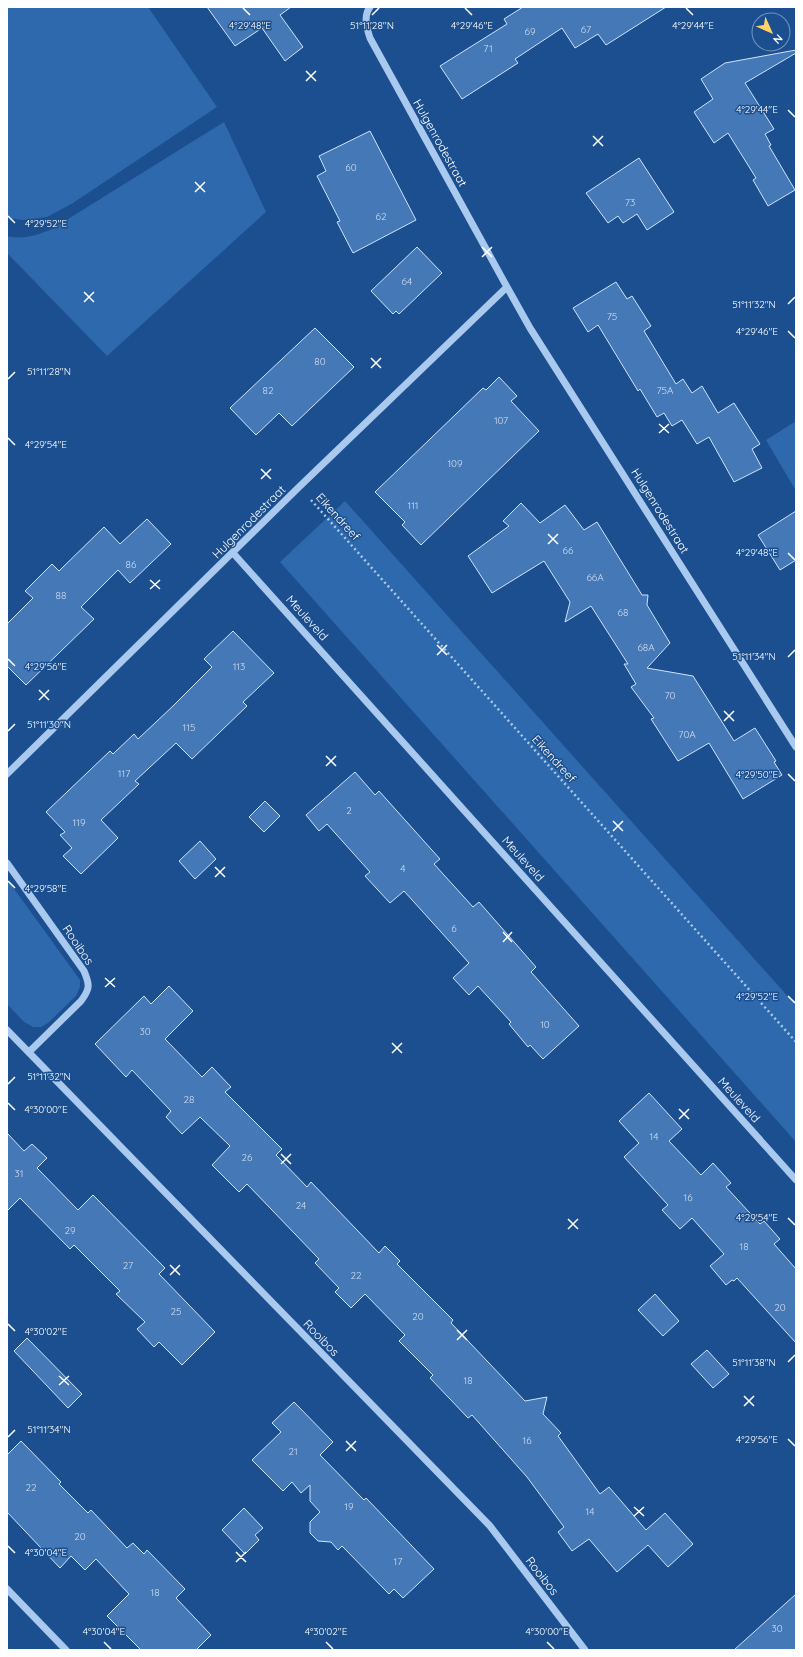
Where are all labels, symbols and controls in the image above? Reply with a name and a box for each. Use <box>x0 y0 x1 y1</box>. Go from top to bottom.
north arrow <box>751 12 791 52</box>
text: 4°29'48"E <box>229 19 271 32</box>
text: 51°11'28"N <box>350 19 394 32</box>
text: 4°29'46"E <box>451 19 493 32</box>
text: 4°29'44"E <box>672 19 714 32</box>
house number: 67 <box>581 23 591 36</box>
house number: 69 <box>525 25 536 38</box>
text: N <box>770 31 786 47</box>
house number: 71 <box>483 42 493 55</box>
street label: Hulgenrodestraat <box>410 96 471 189</box>
text: 4°29'44"E <box>736 103 778 116</box>
house number: 60 <box>345 161 357 174</box>
house number: 73 <box>625 196 635 209</box>
house number: 62 <box>376 210 387 223</box>
text: 4°29'52"E <box>25 217 67 230</box>
house number: 64 <box>402 275 412 288</box>
text: 51°11'32"N <box>732 298 776 311</box>
house number: 75 <box>607 310 617 323</box>
text: 4°29'46"E <box>736 325 778 338</box>
house number: 80 <box>314 355 326 368</box>
text: 51°11'28"N <box>27 365 71 378</box>
house number: 82 <box>263 384 274 397</box>
house number: 75A <box>656 384 674 397</box>
house number: 107 <box>494 414 508 427</box>
text: 4°29'54"E <box>25 438 67 451</box>
house number: 109 <box>447 457 463 470</box>
street label: Hulgenrodestraat <box>628 465 693 556</box>
street label: Hulgenrodestraat <box>209 482 288 561</box>
street label: Eikendreef <box>313 490 364 544</box>
house number: 111 <box>407 499 419 512</box>
house number: 66 <box>563 544 574 557</box>
text: 4°29'48"E <box>736 546 778 559</box>
house number: 86 <box>126 558 137 571</box>
house number: 66A <box>586 571 604 584</box>
house number: 88 <box>56 589 66 602</box>
street label: Meuleveld <box>283 592 332 643</box>
house number: 68 <box>618 606 628 619</box>
house number: 68A <box>637 641 655 654</box>
text: 51°11'34"N <box>732 650 776 663</box>
text: 4°29'56"E <box>25 660 67 673</box>
house number: 113 <box>233 660 245 673</box>
house number: 70 <box>664 689 676 702</box>
text: 51°11'30"N <box>27 718 71 731</box>
house number: 115 <box>183 721 195 734</box>
house number: 70A <box>678 728 696 741</box>
street label: Eikendreef <box>529 732 580 786</box>
house number: 117 <box>118 767 130 780</box>
text: 4°29'50"E <box>736 768 779 781</box>
house number: 2 <box>346 804 352 817</box>
house number: 119 <box>73 816 86 829</box>
street label: Meuleveld <box>499 833 548 884</box>
house number: 4 <box>400 862 406 875</box>
text: 4°29'58"E <box>25 882 67 895</box>
street label: Rooibos <box>60 922 97 968</box>
house number: 6 <box>451 922 457 935</box>
text: 4°29'52"E <box>736 990 778 1003</box>
house number: 10 <box>540 1018 550 1031</box>
house number: 30 <box>139 1025 151 1038</box>
text: 51°11'32"N <box>27 1070 71 1083</box>
street label: Meuleveld <box>715 1074 764 1125</box>
house number: 28 <box>184 1093 194 1106</box>
text: 4°30'00"E <box>24 1103 68 1116</box>
house number: 14 <box>650 1130 658 1143</box>
house number: 26 <box>242 1151 253 1164</box>
house number: 31 <box>15 1167 23 1180</box>
house number: 16 <box>683 1191 693 1204</box>
house number: 24 <box>296 1199 306 1212</box>
text: 4°29'54"E <box>736 1211 778 1224</box>
house number: 29 <box>64 1224 76 1237</box>
house number: 18 <box>739 1240 749 1253</box>
house number: 27 <box>123 1259 133 1272</box>
house number: 22 <box>350 1269 362 1282</box>
house number: 20 <box>774 1301 786 1314</box>
house number: 25 <box>171 1305 182 1318</box>
house number: 20 <box>412 1310 424 1323</box>
street label: Rooibos <box>300 1316 343 1359</box>
text: 4°30'02"E <box>25 1325 68 1338</box>
text: 51°11'38"N <box>732 1356 776 1369</box>
house number: 18 <box>463 1374 473 1387</box>
text: 51°11'34"N <box>27 1423 71 1436</box>
text: 4°29'56"E <box>736 1433 778 1446</box>
house number: 16 <box>522 1434 532 1447</box>
house number: 21 <box>288 1445 298 1458</box>
house number: 22 <box>25 1481 37 1494</box>
house number: 19 <box>344 1500 354 1513</box>
house number: 14 <box>586 1505 594 1518</box>
house number: 20 <box>74 1530 86 1543</box>
text: 4°30'04"E <box>25 1546 68 1559</box>
street label: Rooibos <box>523 1553 562 1598</box>
house number: 17 <box>394 1555 402 1568</box>
house number: 18 <box>150 1586 160 1599</box>
house number: 30 <box>771 1622 783 1635</box>
text: 4°30'04"E <box>83 1625 126 1638</box>
text: 4°30'02"E <box>305 1625 348 1638</box>
text: 4°30'00"E <box>525 1625 569 1638</box>

